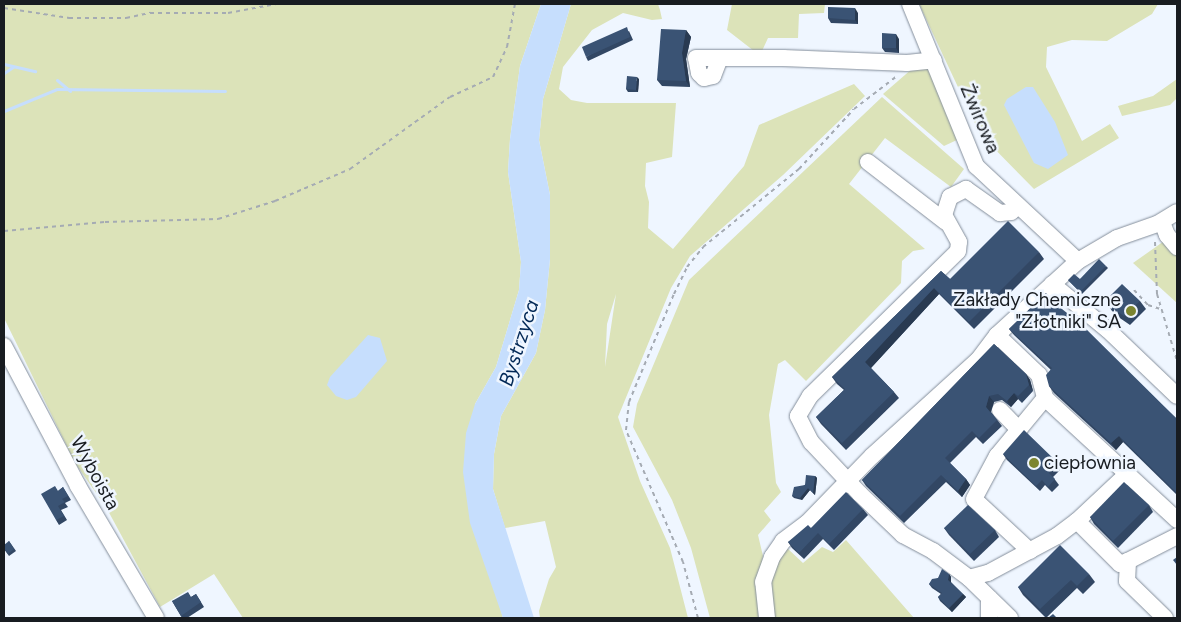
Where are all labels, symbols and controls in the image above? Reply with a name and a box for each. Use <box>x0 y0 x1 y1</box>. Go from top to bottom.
street label: Żwirowa <box>955 81 1005 157</box>
place label: Zakłady Chemiczne "Złotniki" SA <box>953 289 1121 333</box>
water label: Bystrzyca <box>494 297 544 389</box>
marker: Zakłady Chemiczne "Złotniki" SA <box>1125 305 1137 317</box>
street label: Wyboista <box>66 432 124 514</box>
place label: ciepłownia <box>1044 452 1136 474</box>
marker: ciepłownia <box>1028 457 1040 469</box>

